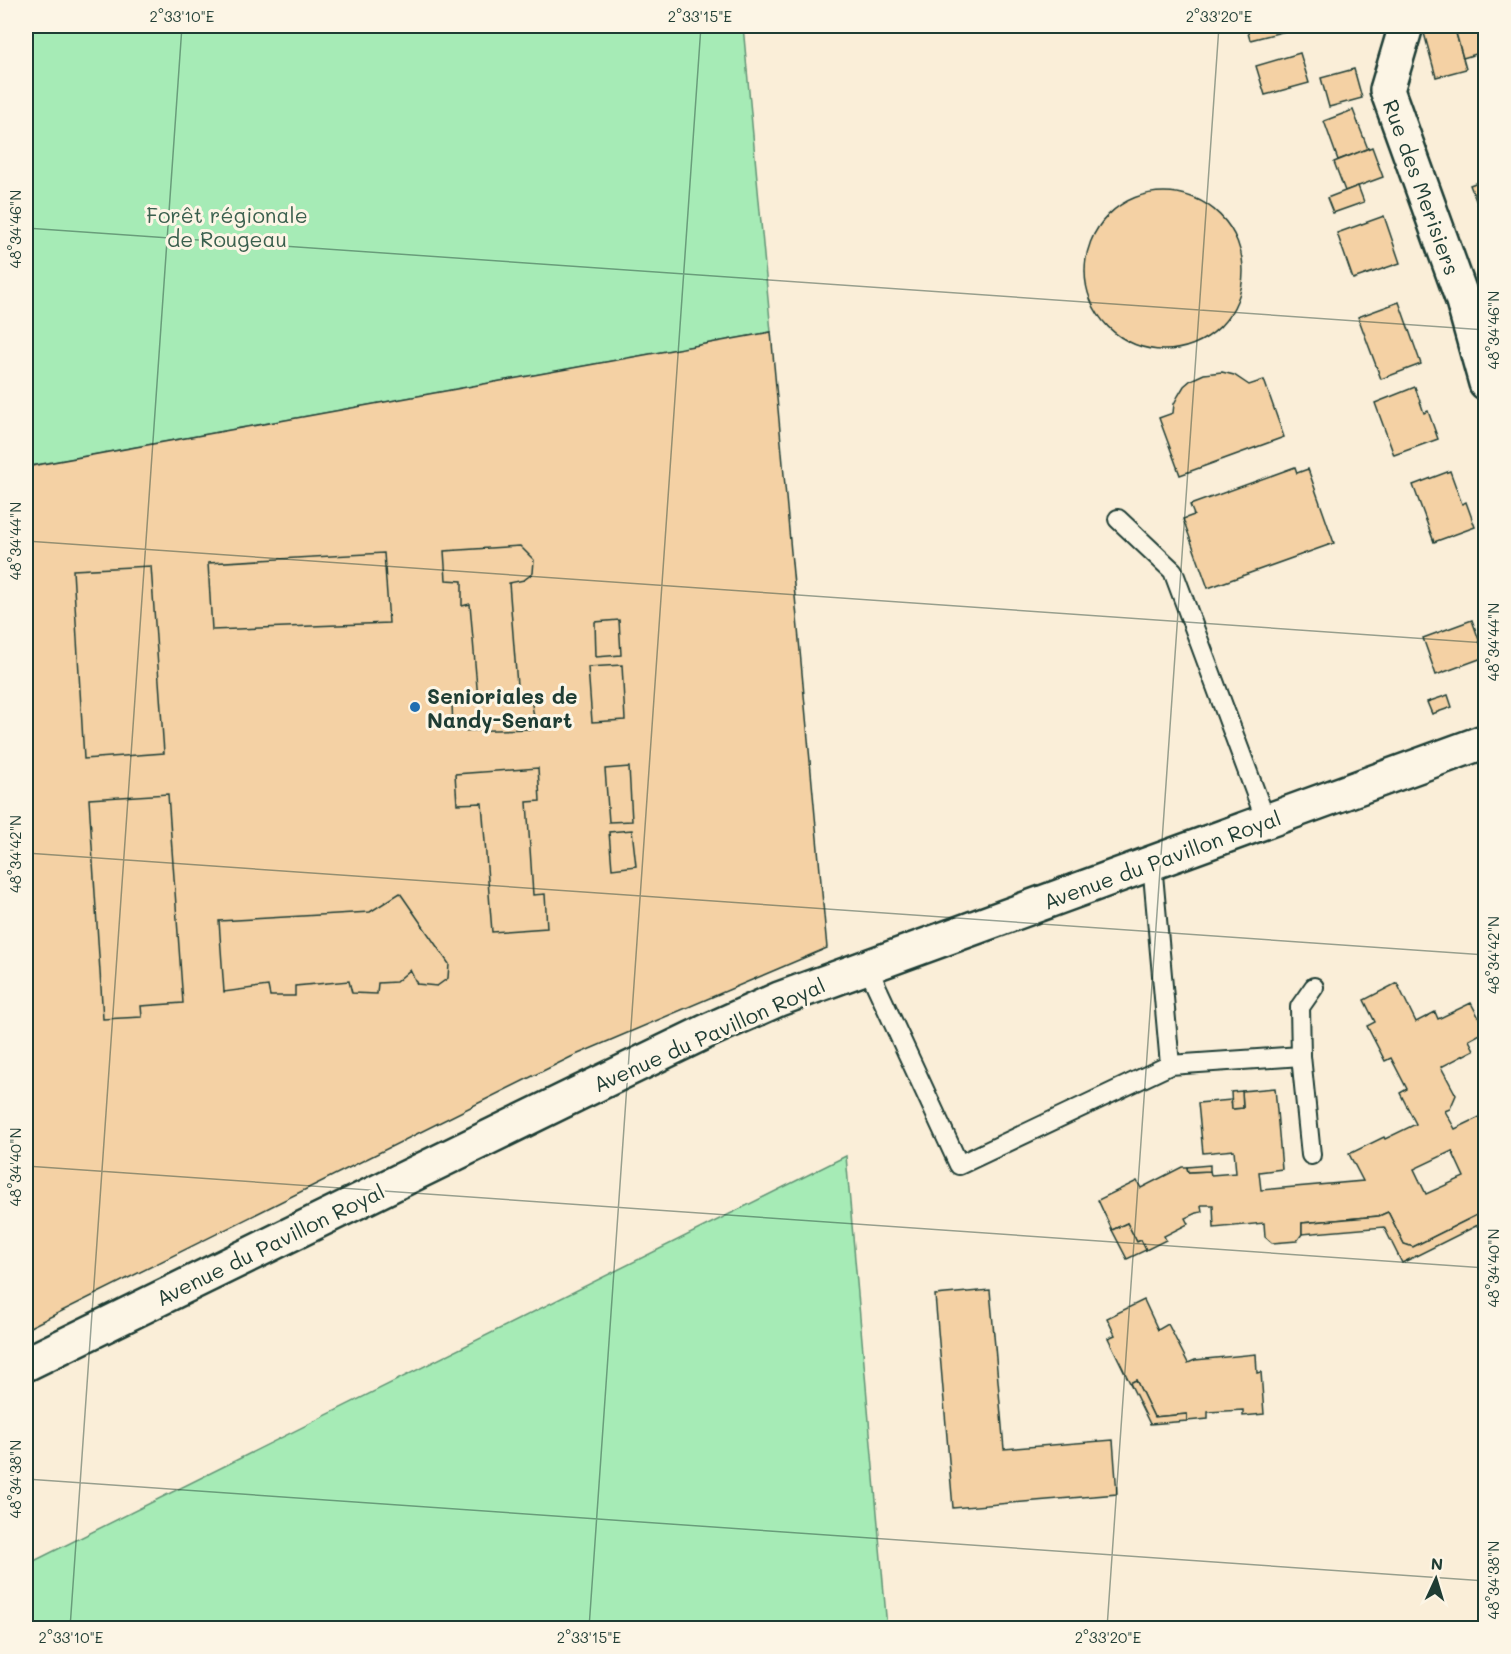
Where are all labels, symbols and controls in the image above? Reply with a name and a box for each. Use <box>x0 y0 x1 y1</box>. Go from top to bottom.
text: 2°33'10"E <box>150 6 215 26</box>
text: 2°33'15"E <box>668 6 733 26</box>
text: 2°33'20"E <box>1186 6 1253 26</box>
street label: Rue des Merisiers <box>1378 95 1466 279</box>
text: 48°34'46"N <box>5 190 25 268</box>
park label: Forêt régionale de Rougeau <box>146 201 308 252</box>
text: 48°34'46"N <box>1483 291 1503 369</box>
text: 48°34'44"N <box>5 502 25 580</box>
text: 48°34'44"N <box>1483 603 1503 681</box>
place label: Senioriales de Nandy-Senart <box>427 682 578 734</box>
marker: Senioriales de Nandy-Senart <box>408 700 422 714</box>
street label: Avenue du Pavillon Royal <box>1039 803 1285 915</box>
text: 48°34'42"N <box>5 815 25 893</box>
text: 48°34'42"N <box>1483 916 1503 994</box>
street label: Avenue du Pavillon Royal <box>589 971 829 1097</box>
text: 48°34'40"N <box>5 1128 25 1207</box>
street label: Avenue du Pavillon Royal <box>151 1177 389 1311</box>
text: 48°34'40"N <box>1483 1229 1503 1308</box>
text: 48°34'38"N <box>5 1440 25 1518</box>
text: 48°34'38"N <box>1483 1541 1503 1619</box>
north arrow <box>1406 1549 1466 1609</box>
text: N <box>1430 1553 1444 1574</box>
text: 2°33'10"E <box>39 1627 104 1647</box>
text: 2°33'15"E <box>557 1627 622 1647</box>
text: 2°33'20"E <box>1075 1627 1142 1647</box>

